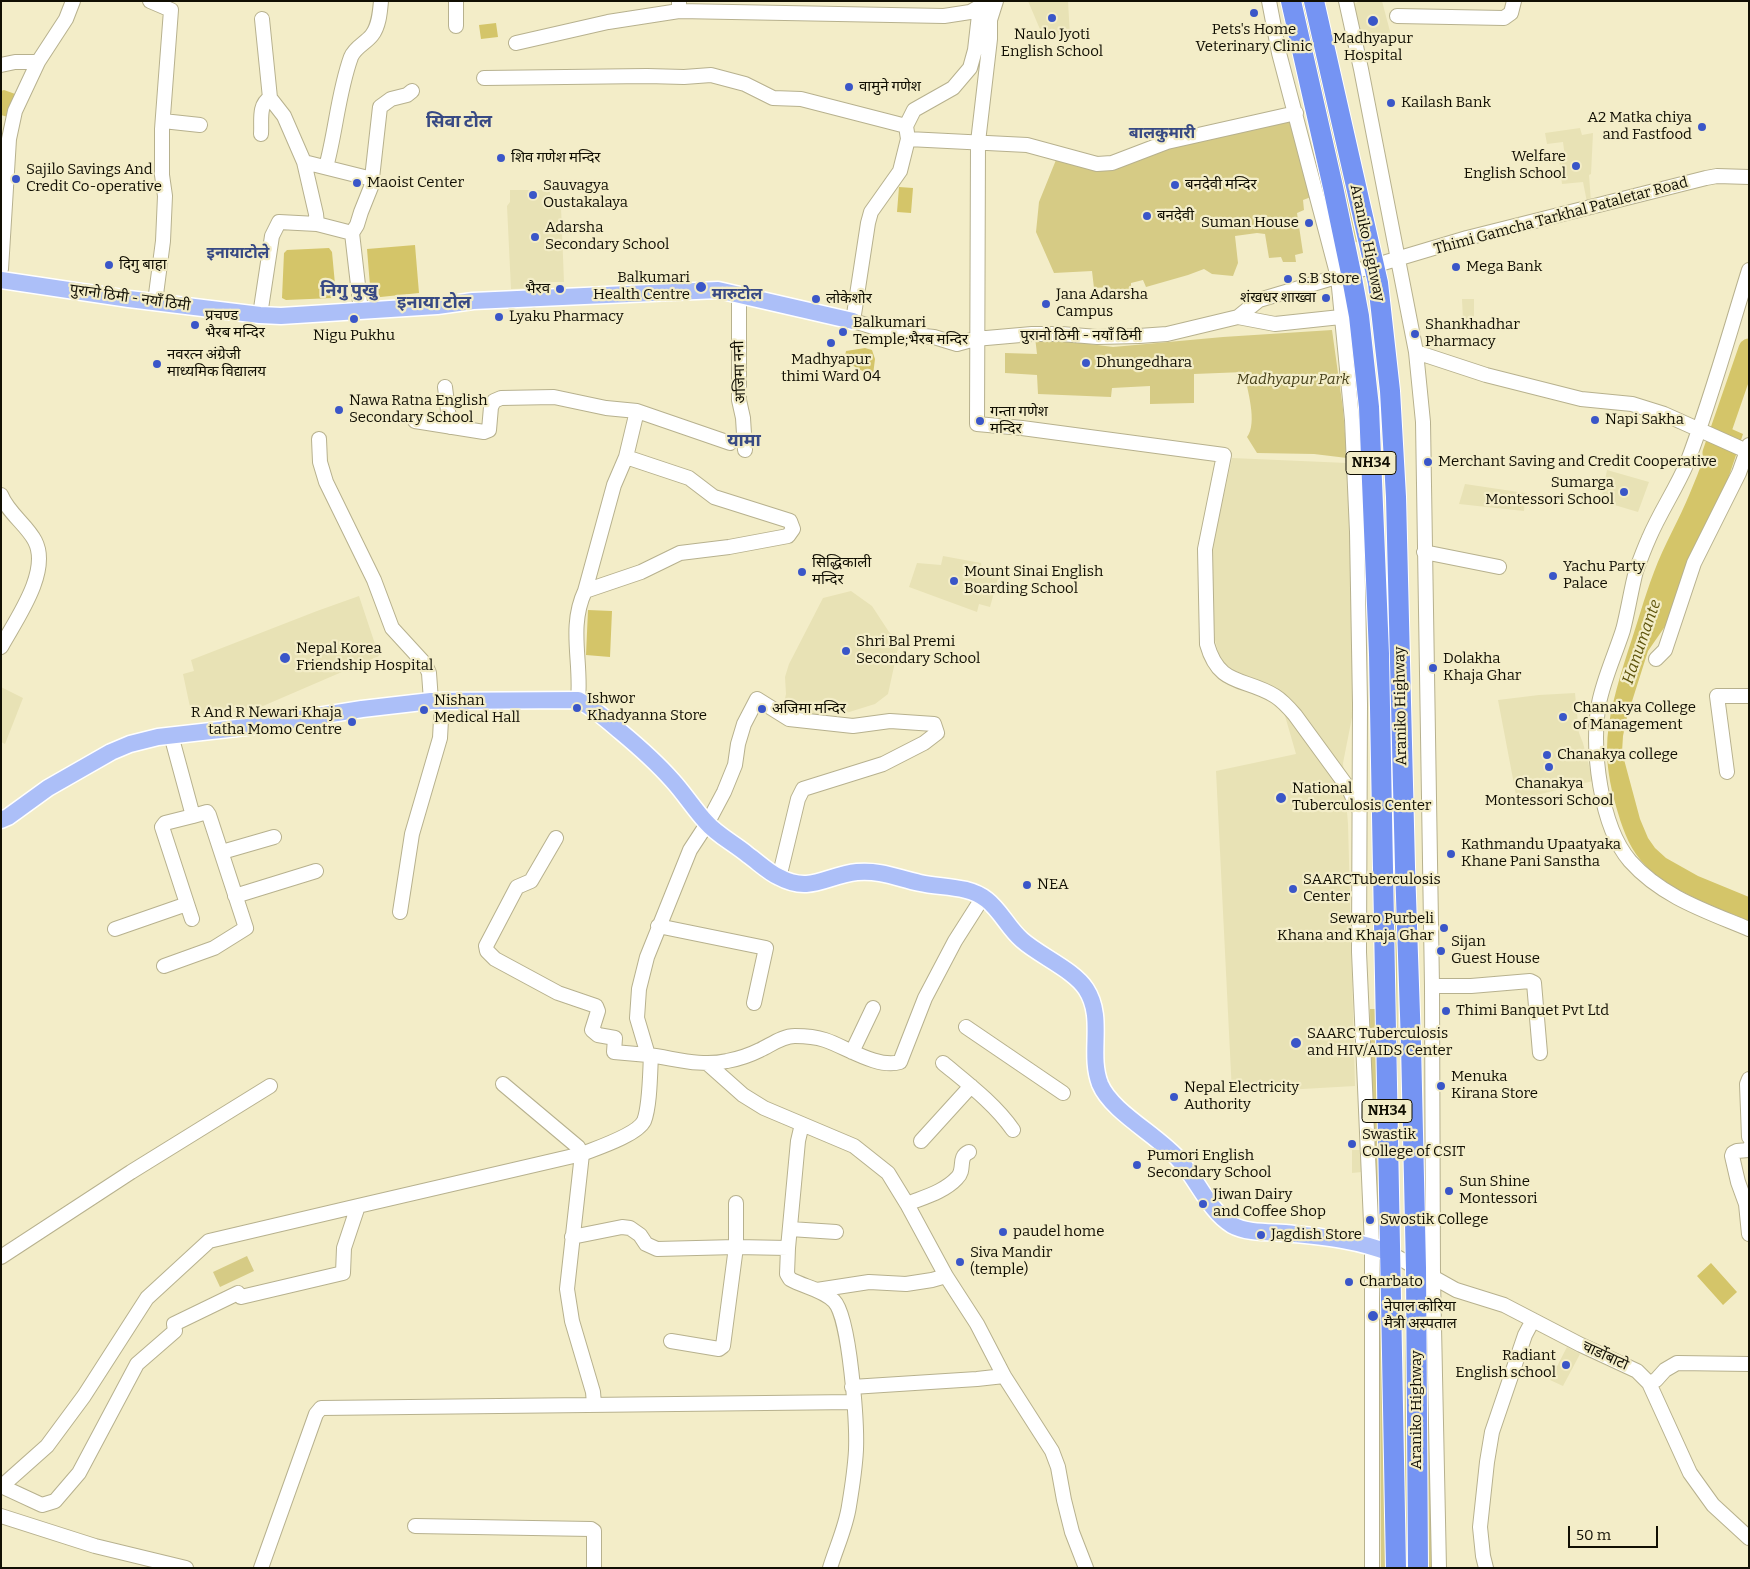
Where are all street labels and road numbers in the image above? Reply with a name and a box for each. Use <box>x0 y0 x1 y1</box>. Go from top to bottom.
street label: Thimi Gamcha Tarkhal Pataletar Road <box>1432 173 1690 259</box>
street label: Araniko Highway <box>1346 183 1388 303</box>
street label: पुरानो ठिमी - नयाँ ठिमी <box>69 281 191 315</box>
street label: पुरानो ठिमी - नयाँ ठिमी <box>1020 327 1142 345</box>
street label: अजिमा ननी <box>730 340 750 404</box>
road number: NH34 <box>1346 452 1396 474</box>
street label: Araniko Highway <box>1391 646 1411 766</box>
road number: NH34 <box>1362 1100 1412 1122</box>
street label: चार्डोबाटो <box>1579 1337 1631 1375</box>
street label: Araniko Highway <box>1408 1350 1426 1470</box>

